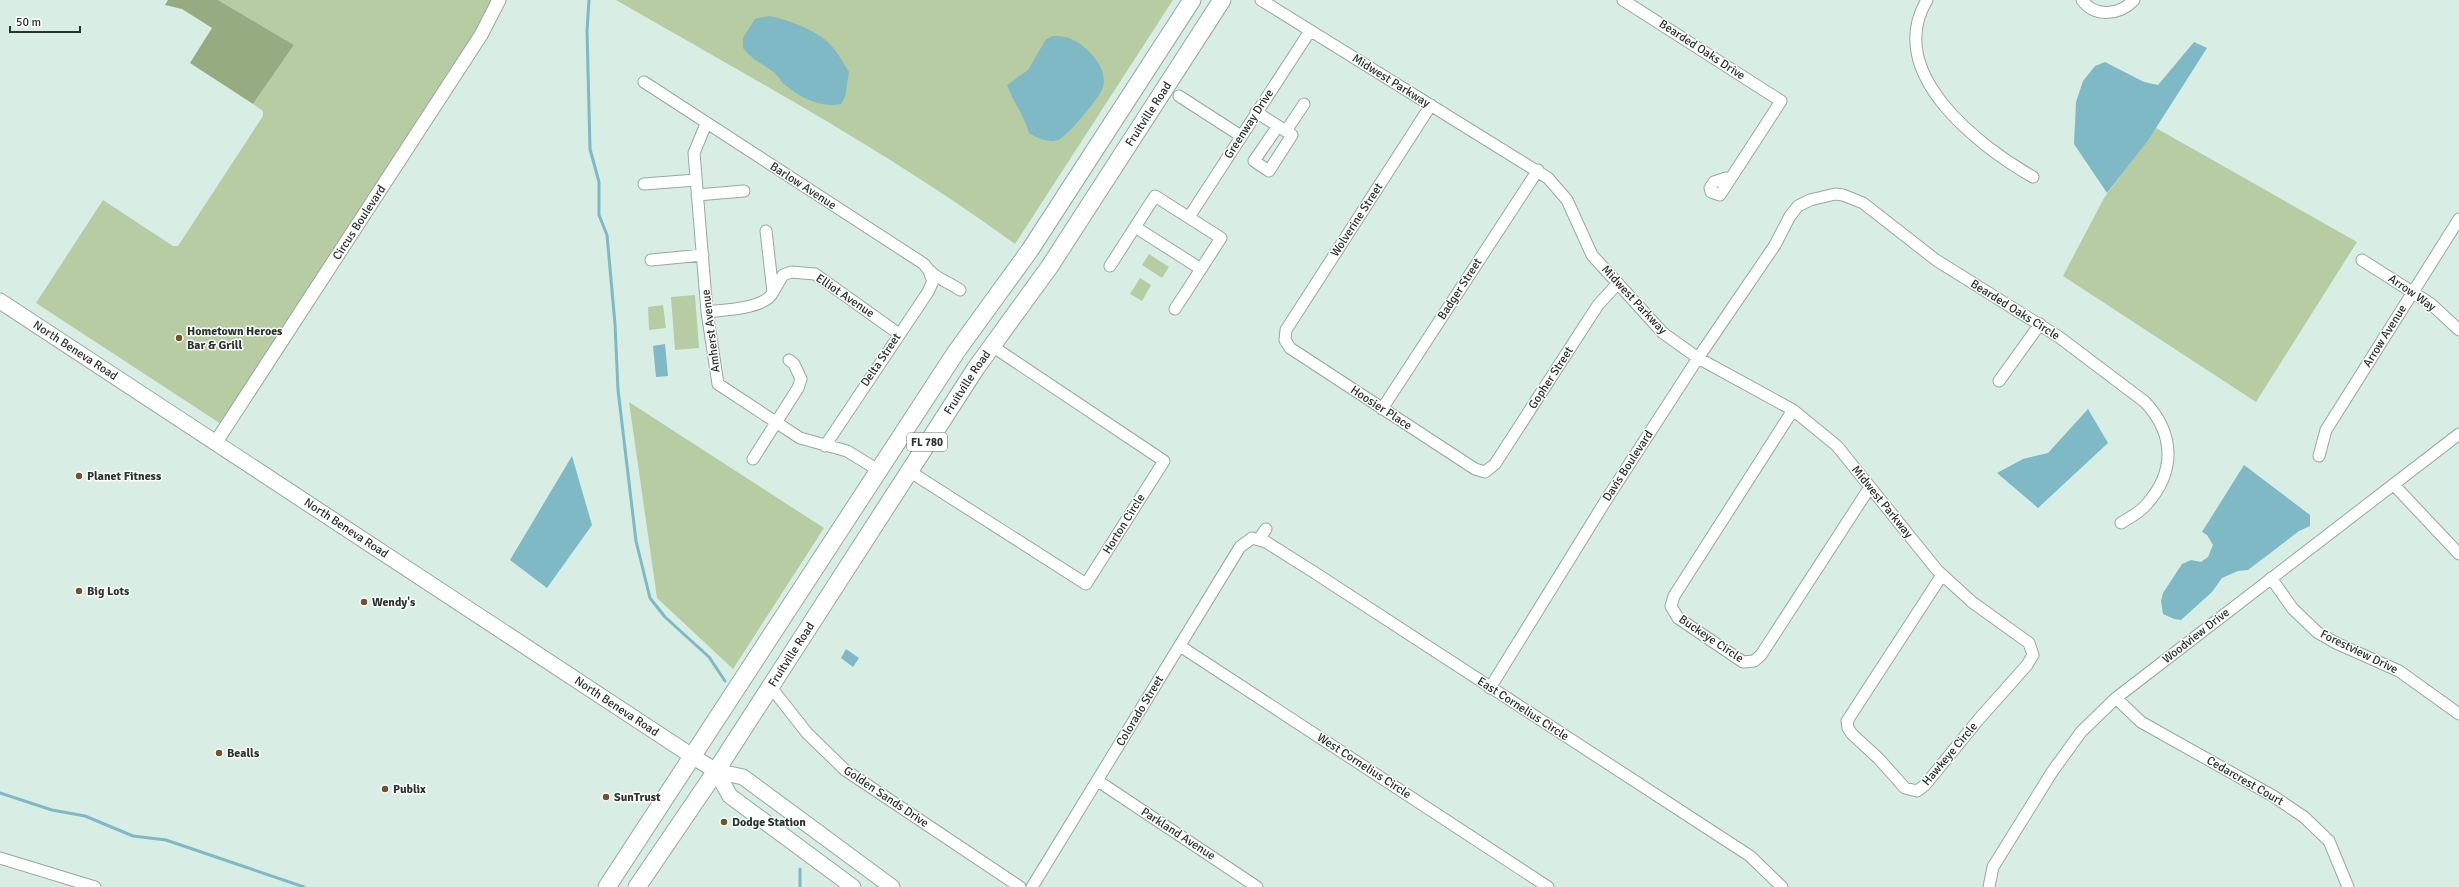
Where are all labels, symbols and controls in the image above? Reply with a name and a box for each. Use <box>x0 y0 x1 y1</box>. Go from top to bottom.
scale bar <box>10 8 80 34</box>
text: 50 m <box>16 15 41 30</box>
street label: Bearded Oaks Drive <box>1656 17 1748 83</box>
street label: Midwest Parkway <box>1349 51 1433 111</box>
street label: Fruitville Road <box>1122 79 1175 149</box>
street label: Greenway Drive <box>1221 86 1277 162</box>
street label: Barlow Avenue <box>767 159 839 213</box>
street label: Wolverine Street <box>1328 180 1386 260</box>
street label: Circus Boulevard <box>329 182 389 263</box>
street label: Badger Street <box>1435 255 1485 323</box>
street label: Midwest Parkway <box>1598 262 1670 338</box>
street label: Elliot Avenue <box>813 271 877 321</box>
street label: Arrow Way <box>2385 271 2439 315</box>
street label: Bearded Oaks Circle <box>1968 276 2062 344</box>
street label: Amherst Avenue <box>698 289 724 373</box>
street label: Arrow Avenue <box>2360 302 2410 370</box>
street label: North Beneva Road <box>30 317 121 383</box>
place label: Hometown Heroes Bar & Grill <box>187 324 283 353</box>
street label: Delta Street <box>858 330 904 390</box>
marker: Hometown Heroes Bar & Grill <box>174 333 184 343</box>
street label: Gopher Street <box>1525 344 1577 412</box>
street label: Fruitville Road <box>940 347 994 417</box>
street label: Hoosier Place <box>1347 383 1415 433</box>
street label: Davis Boulevard <box>1600 428 1656 504</box>
road number: FL 780 <box>907 433 947 451</box>
street label: Midwest Parkway <box>1848 463 1916 542</box>
place label: Planet Fitness <box>87 469 162 484</box>
marker: Planet Fitness <box>74 471 84 481</box>
street label: Horton Circle <box>1100 491 1148 557</box>
street label: North Beneva Road <box>301 495 391 561</box>
place label: Big Lots <box>87 584 130 599</box>
marker: Big Lots <box>74 586 84 596</box>
place label: Wendy's <box>372 595 416 610</box>
marker: Wendy's <box>359 597 369 607</box>
street label: Woodview Drive <box>2159 605 2233 667</box>
street label: Buckeye Circle <box>1676 612 1746 666</box>
street label: Fruitville Road <box>765 619 818 690</box>
street label: Forestview Drive <box>2318 627 2400 677</box>
street label: North Beneva Road <box>572 673 662 740</box>
street label: Colorado Street <box>1113 673 1167 749</box>
street label: East Cornelius Circle <box>1474 674 1572 744</box>
street label: Hawkeye Circle <box>1919 719 1981 789</box>
street label: West Cornelius Circle <box>1314 730 1414 802</box>
place label: Bealls <box>227 746 260 761</box>
marker: Bealls <box>214 748 224 758</box>
street label: Cedarcrest Court <box>2204 753 2286 809</box>
street label: Golden Sands Drive <box>841 763 931 831</box>
place label: Publix <box>393 782 426 797</box>
marker: Publix <box>380 784 390 794</box>
place label: SunTrust <box>614 790 661 805</box>
marker: SunTrust <box>601 792 611 802</box>
street label: Parkland Avenue <box>1138 804 1218 864</box>
place label: Dodge Station <box>732 815 806 830</box>
marker: Dodge Station <box>719 817 729 827</box>

